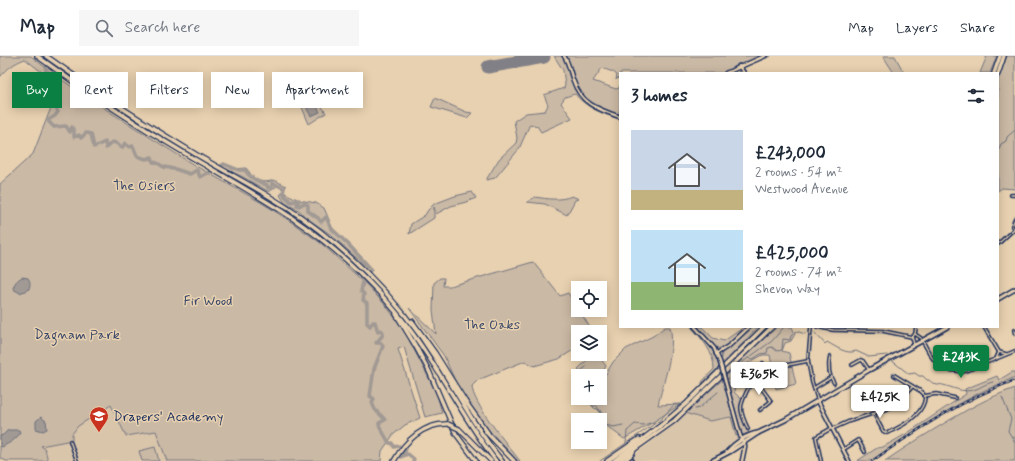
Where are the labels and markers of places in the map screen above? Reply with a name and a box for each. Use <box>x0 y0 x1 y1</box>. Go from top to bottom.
pin: £243K <box>933 345 989 379</box>
pin: £365K <box>731 362 787 396</box>
pin: £425K <box>852 385 908 419</box>
school or university icon: Drapers' Academy <box>88 405 110 433</box>
place label: Drapers' Academy <box>113 408 223 426</box>

